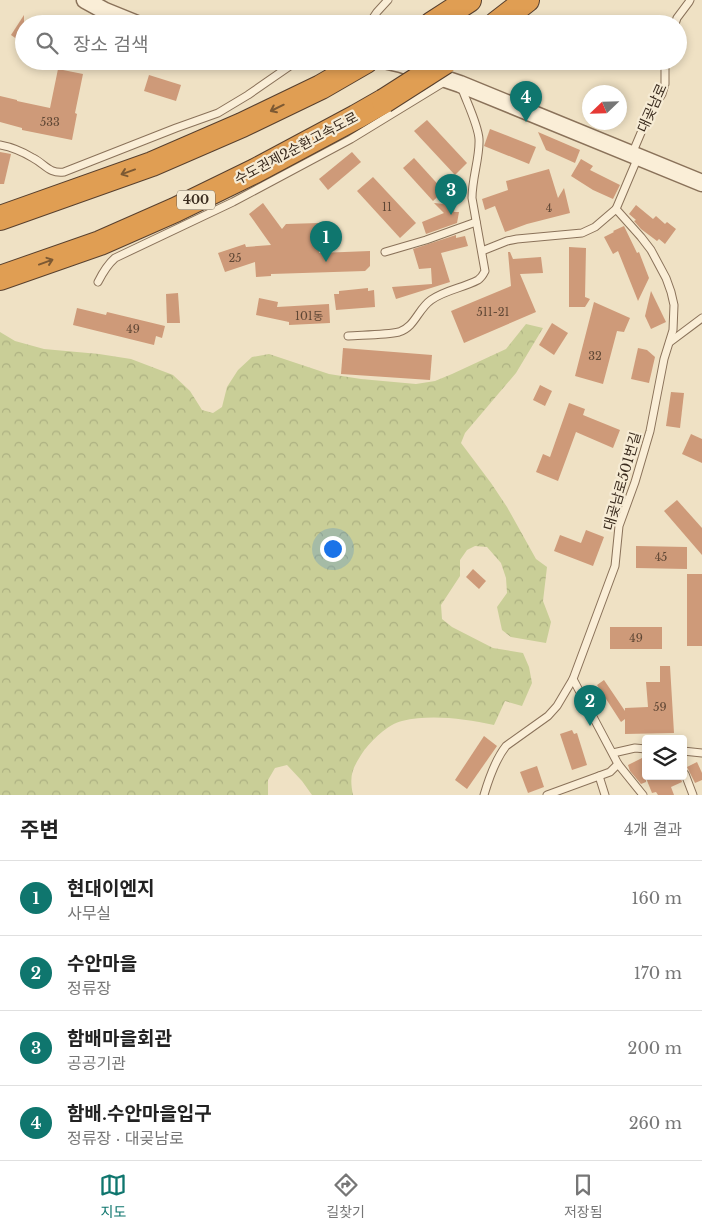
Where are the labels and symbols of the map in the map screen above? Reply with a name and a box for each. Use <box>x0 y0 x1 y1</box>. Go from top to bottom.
pin: 4 <box>510 81 542 122</box>
street label: 대곶남로 <box>633 81 671 135</box>
north arrow <box>582 85 627 130</box>
one-way arrow <box>270 104 285 113</box>
street label: 수도권제2순환고속도로 <box>231 108 361 188</box>
house number: 533 <box>40 115 60 129</box>
one-way arrow <box>120 168 136 178</box>
pin: 3 <box>435 174 467 215</box>
road number: 400 <box>177 190 215 210</box>
house number: 11 <box>382 200 392 214</box>
house number: 4 <box>546 201 552 215</box>
pin: 1 <box>310 221 342 262</box>
house number: 25 <box>228 251 242 265</box>
one-way arrow <box>38 257 53 266</box>
house number: 511-21 <box>477 305 510 319</box>
house number: 101동 <box>295 309 323 323</box>
house number: 49 <box>126 322 140 336</box>
house number: 32 <box>588 349 602 363</box>
street label: 대곶남로501번길 <box>599 430 645 532</box>
your location <box>320 536 346 562</box>
house number: 45 <box>655 550 667 564</box>
house number: 49 <box>629 631 643 645</box>
pin: 2 <box>574 685 606 726</box>
house number: 59 <box>653 700 667 714</box>

